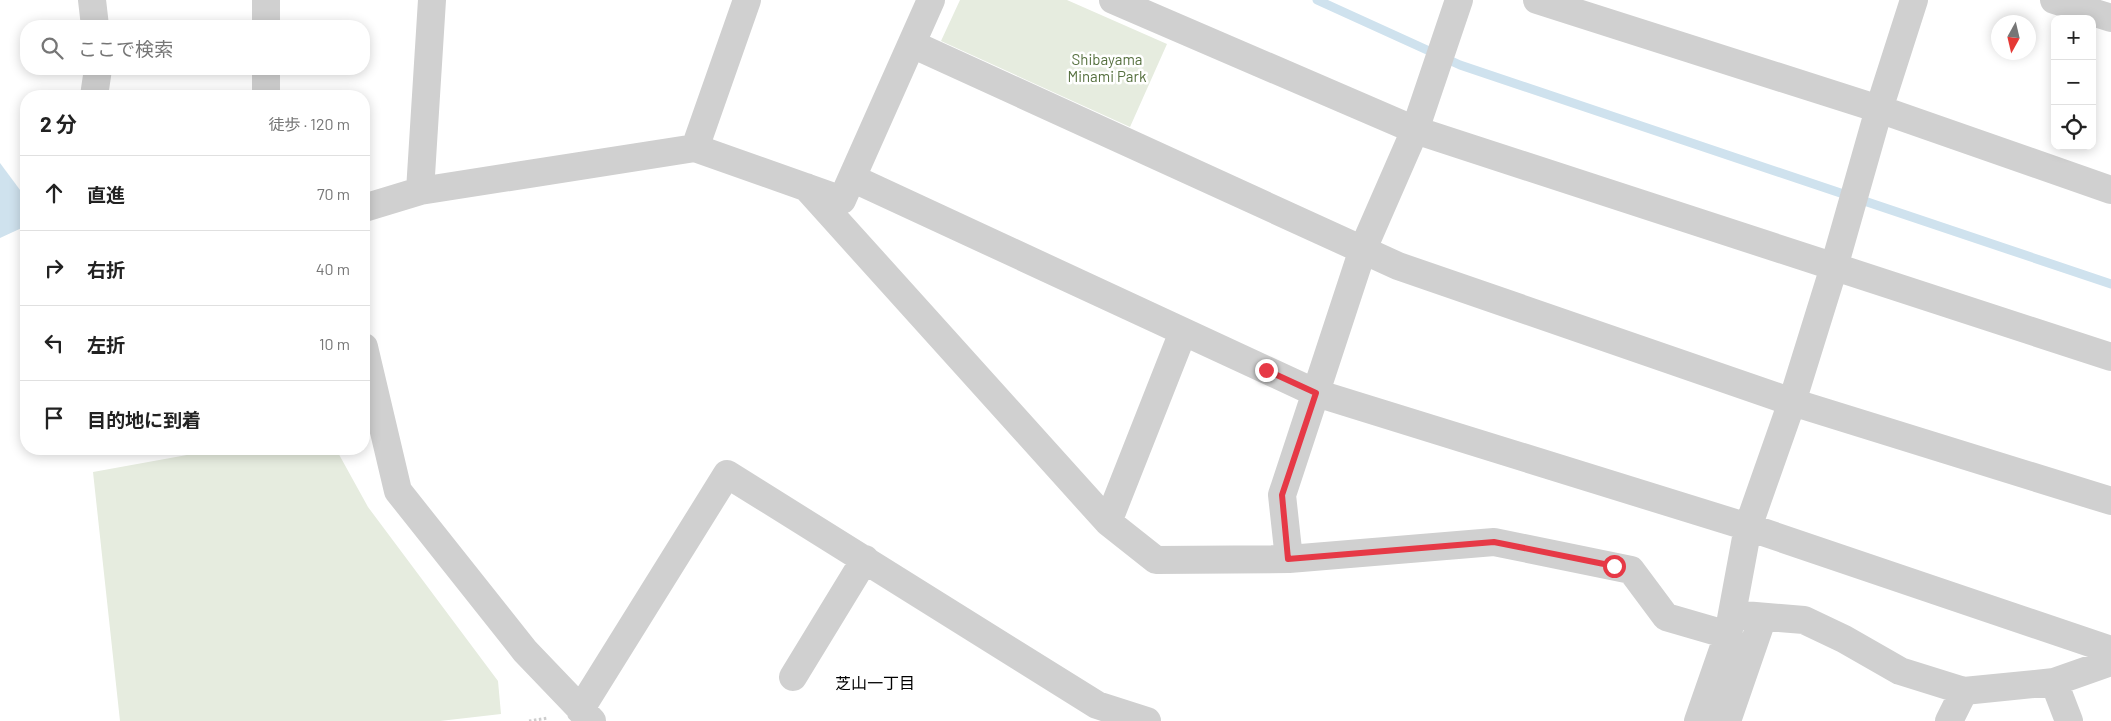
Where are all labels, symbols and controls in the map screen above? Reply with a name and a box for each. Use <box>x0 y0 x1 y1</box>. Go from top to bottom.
north arrow <box>1991 15 2036 60</box>
map controls <box>2051 15 2096 150</box>
button: + <box>2051 15 2096 60</box>
search box <box>20 20 370 75</box>
icon: search <box>38 34 66 62</box>
text: ここで検索 <box>78 37 173 60</box>
park label: Shibayama Minami Park <box>1067 50 1147 85</box>
button: − <box>2051 60 2096 105</box>
button: locate <box>2051 105 2096 150</box>
text: 2 分 <box>40 111 77 136</box>
text: 徒歩 · 120 m <box>269 114 350 133</box>
icon: ahead <box>40 179 68 207</box>
text: 直進 <box>87 183 125 206</box>
text: 70 m <box>317 184 350 203</box>
icon: right <box>40 254 68 282</box>
text: 右折 <box>87 258 125 281</box>
text: 40 m <box>316 259 350 278</box>
icon: left <box>40 329 68 357</box>
text: 左折 <box>87 333 125 356</box>
text: 10 m <box>319 334 350 353</box>
route end <box>1255 359 1278 382</box>
icon: arrive <box>40 404 68 432</box>
text: 目的地に到着 <box>87 408 201 431</box>
route start <box>1603 555 1626 578</box>
district label: 芝山一丁目 <box>835 673 915 692</box>

